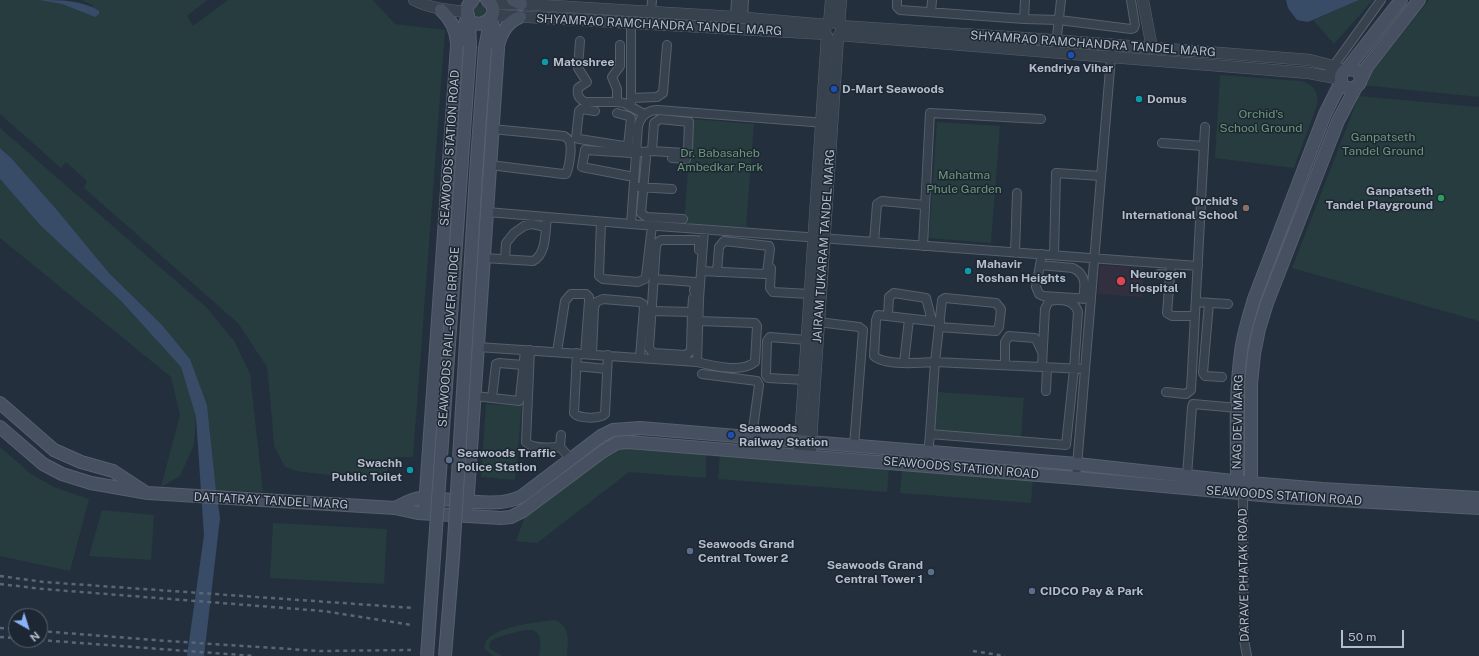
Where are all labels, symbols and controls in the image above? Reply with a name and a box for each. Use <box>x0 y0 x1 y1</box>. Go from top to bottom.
street label: SHYAMRAO RAMCHANDRA TANDEL MARG <box>536 11 782 39</box>
street label: SHYAMRAO RAMCHANDRA TANDEL MARG <box>970 28 1216 60</box>
marker: Kendriya Vihar <box>1066 50 1076 60</box>
place label: Matoshree <box>553 55 614 69</box>
marker: Matoshree <box>540 57 550 67</box>
place label: Kendriya Vihar <box>1029 61 1113 75</box>
street label: SEAWOODS STATION ROAD <box>437 69 463 227</box>
place label: D-Mart Seawoods <box>842 82 944 96</box>
marker: D-Mart Seawoods <box>829 84 839 94</box>
place label: Domus <box>1147 92 1187 106</box>
marker: Domus <box>1134 94 1144 104</box>
park label: Orchid's School Ground <box>1220 107 1302 135</box>
park label: Ganpatseth Tandel Ground <box>1342 130 1424 158</box>
park label: Dr. Babasaheb Ambedkar Park <box>677 146 763 174</box>
street label: JAIRAM TUKARAM TANDEL MARG <box>810 149 838 343</box>
park label: Mahatma Phule Garden <box>926 168 1002 196</box>
place label: Ganpatseth Tandel Playground <box>1326 184 1433 212</box>
marker: Ganpatseth Tandel Playground <box>1436 193 1446 203</box>
place label: Orchid's International School <box>1122 194 1238 222</box>
marker: Orchid's International School <box>1241 203 1251 213</box>
street label: SEAWOODS RAIL-OVER BRIDGE <box>436 246 462 428</box>
place label: Mahavir Roshan Heights <box>976 257 1066 285</box>
marker: Mahavir Roshan Heights <box>963 266 973 276</box>
place label: Neurogen Hospital <box>1130 267 1186 295</box>
marker: Neurogen Hospital <box>1115 275 1127 287</box>
street label: NAG DEVI MARG <box>1230 374 1246 470</box>
place label: Seawoods Railway Station <box>739 421 828 449</box>
marker: Seawoods Railway Station <box>726 430 736 440</box>
place label: Seawoods Traffic Police Station <box>457 446 556 474</box>
street label: SEAWOODS STATION ROAD <box>882 454 1040 482</box>
marker: Seawoods Traffic Police Station <box>444 455 454 465</box>
place label: Swachh Public Toilet <box>331 456 402 484</box>
marker: Swachh Public Toilet <box>405 465 415 475</box>
street label: SEAWOODS STATION ROAD <box>1205 483 1363 509</box>
street label: DATTATRAY TANDEL MARG <box>193 490 349 512</box>
street label: DARAVE PHATAK ROAD <box>1236 508 1252 642</box>
place label: Seawoods Grand Central Tower 2 <box>698 537 794 565</box>
marker: Seawoods Grand Central Tower 2 <box>685 546 695 556</box>
place label: Seawoods Grand Central Tower 1 <box>827 558 923 586</box>
marker: Seawoods Grand Central Tower 1 <box>926 567 936 577</box>
place label: CIDCO Pay & Park <box>1040 584 1144 598</box>
marker: CIDCO Pay & Park <box>1027 586 1037 596</box>
north arrow <box>8 608 48 648</box>
scale bar <box>1343 622 1406 648</box>
text: N <box>28 629 42 644</box>
text: 50 m <box>1348 630 1376 644</box>

